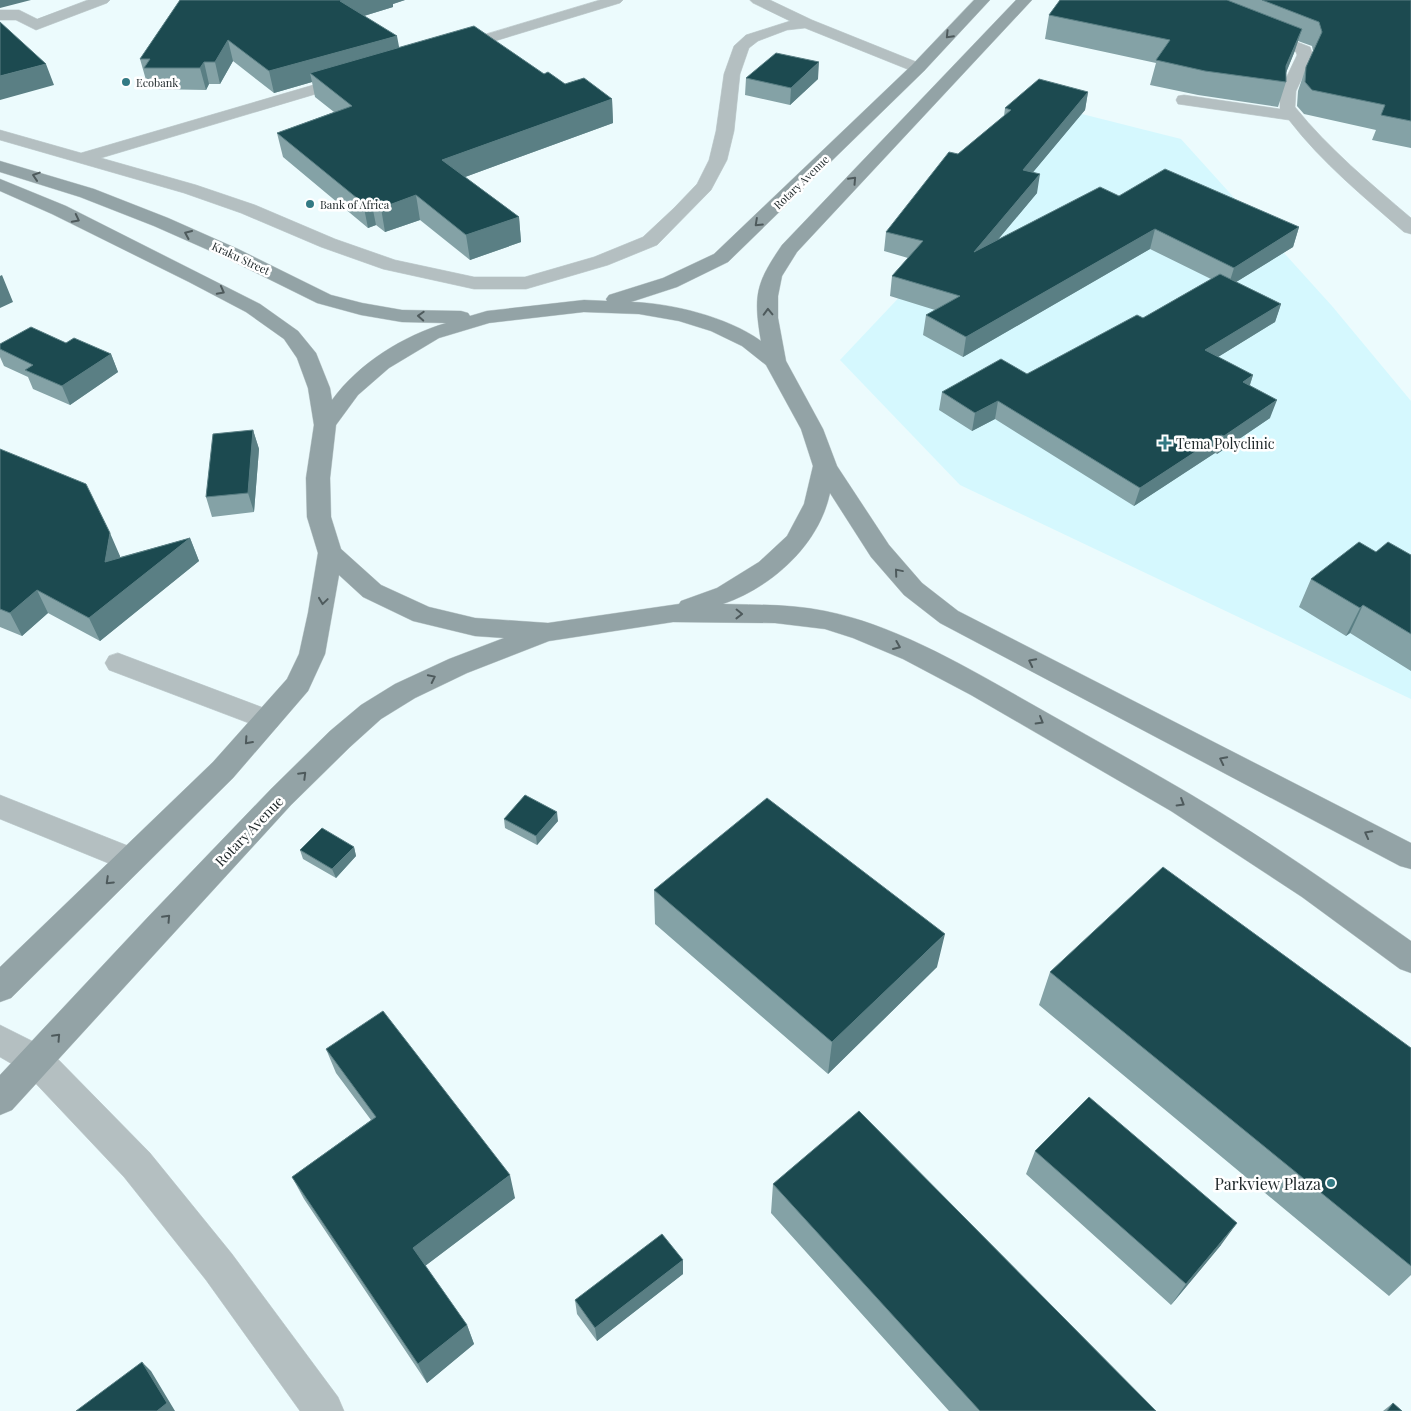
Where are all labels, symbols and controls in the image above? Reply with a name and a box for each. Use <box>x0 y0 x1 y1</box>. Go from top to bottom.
one-way arrow <box>946 30 955 39</box>
place label: Ecobank <box>136 75 178 90</box>
marker: Ecobank <box>120 76 132 88</box>
street label: Rotary Avenue <box>770 152 832 212</box>
one-way arrow <box>32 172 40 182</box>
one-way arrow <box>847 177 856 186</box>
place label: Bank of Africa <box>320 197 390 212</box>
marker: Bank of Africa <box>304 198 316 210</box>
one-way arrow <box>71 213 80 223</box>
one-way arrow <box>755 217 764 226</box>
one-way arrow <box>184 229 193 240</box>
street label: Kraku Street <box>210 238 272 278</box>
one-way arrow <box>216 285 225 295</box>
one-way arrow <box>763 308 774 316</box>
one-way arrow <box>417 311 425 322</box>
place label: Tema Polyclinic <box>1176 434 1275 453</box>
marker: Tema Polyclinic <box>1158 436 1172 450</box>
one-way arrow <box>896 569 904 578</box>
one-way arrow <box>318 598 329 606</box>
one-way arrow <box>736 609 743 619</box>
one-way arrow <box>892 639 901 650</box>
one-way arrow <box>1028 658 1037 668</box>
one-way arrow <box>427 674 436 684</box>
one-way arrow <box>1035 715 1044 725</box>
one-way arrow <box>245 735 254 744</box>
one-way arrow <box>1220 756 1229 766</box>
one-way arrow <box>298 772 307 781</box>
street label: Rotary Avenue <box>211 792 287 870</box>
one-way arrow <box>1175 797 1184 806</box>
one-way arrow <box>1364 830 1373 840</box>
one-way arrow <box>106 875 115 884</box>
one-way arrow <box>161 914 170 923</box>
one-way arrow <box>51 1034 60 1043</box>
place label: Parkview Plaza <box>1214 1173 1321 1194</box>
marker: Parkview Plaza <box>1325 1177 1337 1189</box>

